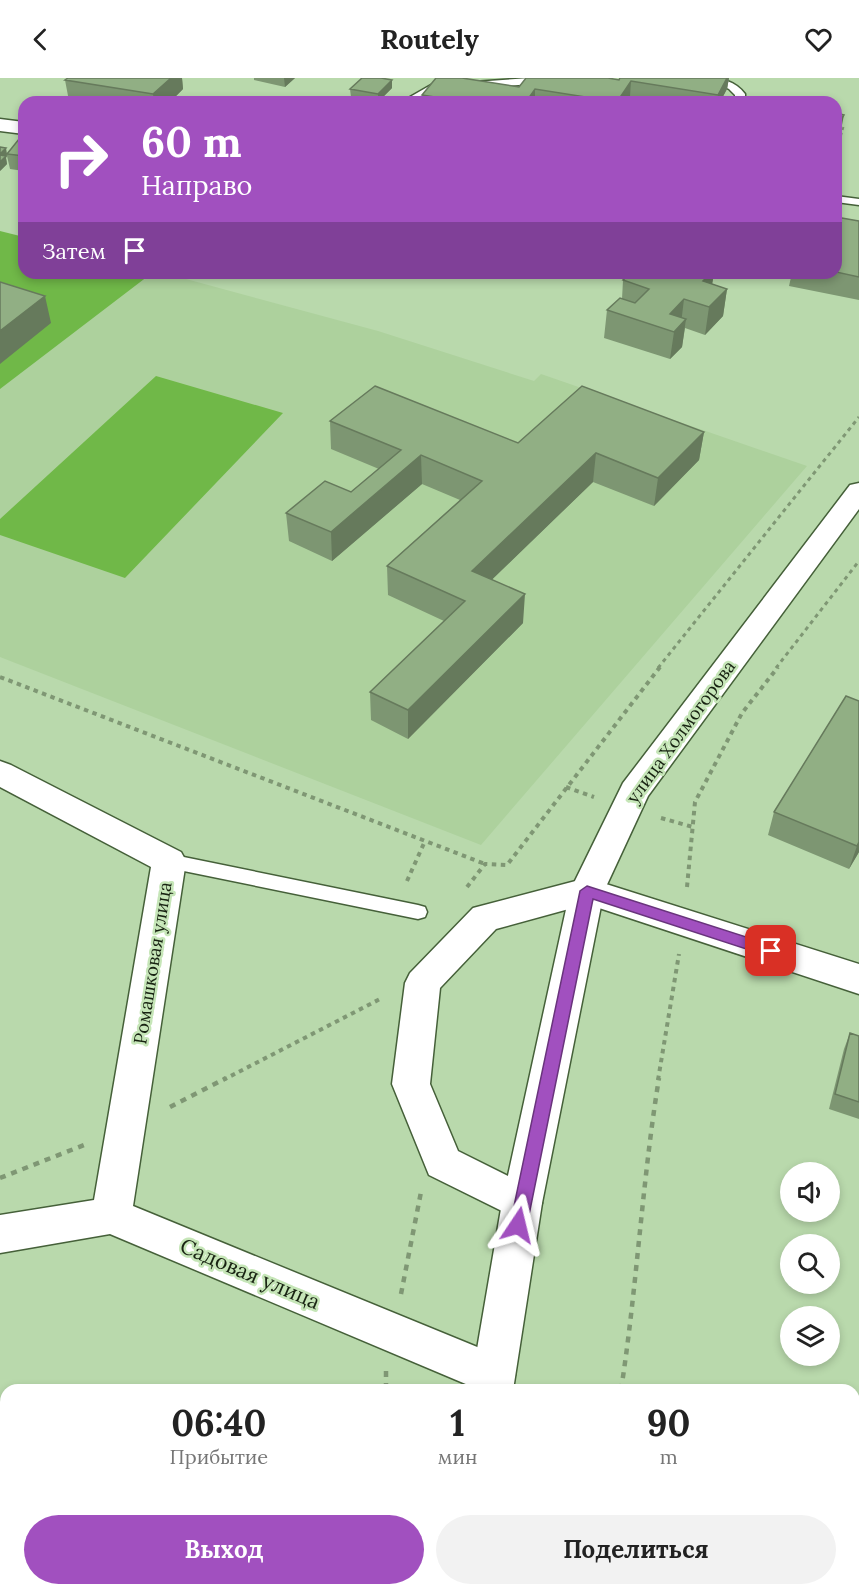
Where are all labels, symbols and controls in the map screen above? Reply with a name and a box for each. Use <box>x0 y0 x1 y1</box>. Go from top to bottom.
text: Routely <box>380 22 479 56</box>
icon: back <box>24 23 57 56</box>
icon: heart <box>802 23 835 56</box>
text: 60 m <box>141 115 242 169</box>
icon: right <box>42 120 120 198</box>
text: Направо <box>141 168 252 202</box>
icon: arrive <box>118 234 151 267</box>
text: Затем <box>42 237 106 265</box>
street label: улица Холмогорова <box>621 656 740 808</box>
street label: Ромашковая улица <box>128 880 177 1046</box>
pin <box>745 925 796 976</box>
icon: arrive <box>754 934 787 967</box>
map controls <box>780 1162 840 1366</box>
button: sound <box>780 1162 840 1222</box>
position arrow <box>486 1193 550 1257</box>
street label: Садовая улица <box>176 1232 324 1315</box>
button: search <box>780 1234 840 1294</box>
button: layers <box>780 1306 840 1366</box>
text: 06:40 <box>171 1400 266 1446</box>
text: 1 <box>450 1400 465 1446</box>
text: 90 <box>647 1400 691 1446</box>
text: Прибытие <box>169 1444 268 1469</box>
text: мин <box>438 1444 477 1469</box>
text: m <box>660 1444 678 1469</box>
button: Выход <box>24 1515 424 1584</box>
button: Поделиться <box>436 1515 836 1584</box>

